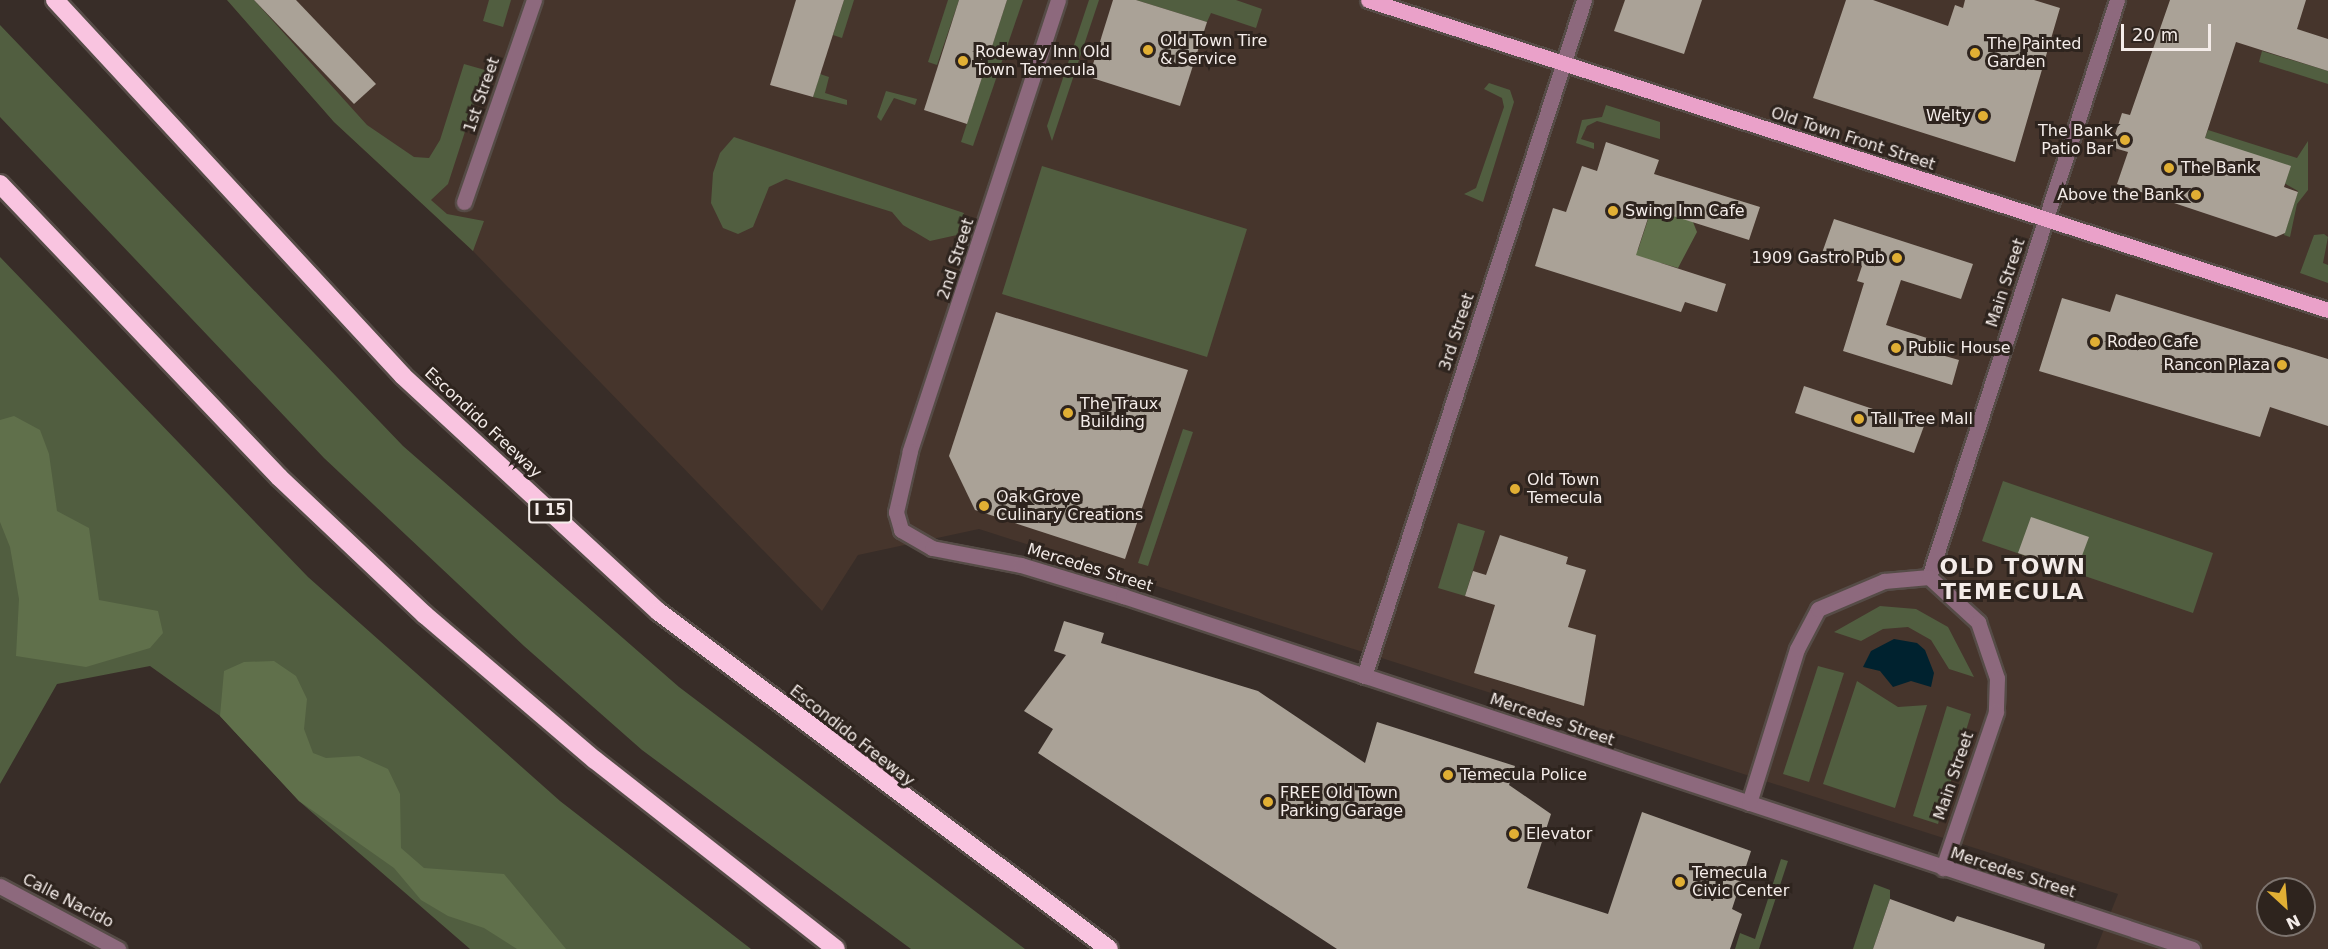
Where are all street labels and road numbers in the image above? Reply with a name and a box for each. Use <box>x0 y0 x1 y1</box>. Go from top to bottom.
street label: 1st Street <box>460 55 504 135</box>
street label: Old Town Front Street <box>1768 103 1938 175</box>
street label: 2nd Street <box>934 216 978 302</box>
street label: Main Street <box>1983 236 2029 330</box>
street label: 3rd Street <box>1435 291 1479 373</box>
street label: Escondido Freeway <box>420 364 546 482</box>
road number: I 15 <box>528 499 572 523</box>
street label: Mercedes Street <box>1025 540 1155 596</box>
street label: Escondido Freeway <box>786 681 918 791</box>
street label: Mercedes Street <box>1487 690 1617 750</box>
street label: Main Street <box>1930 729 1978 823</box>
street label: Mercedes Street <box>1948 844 2078 902</box>
street label: Calle Nacido <box>19 870 117 932</box>

